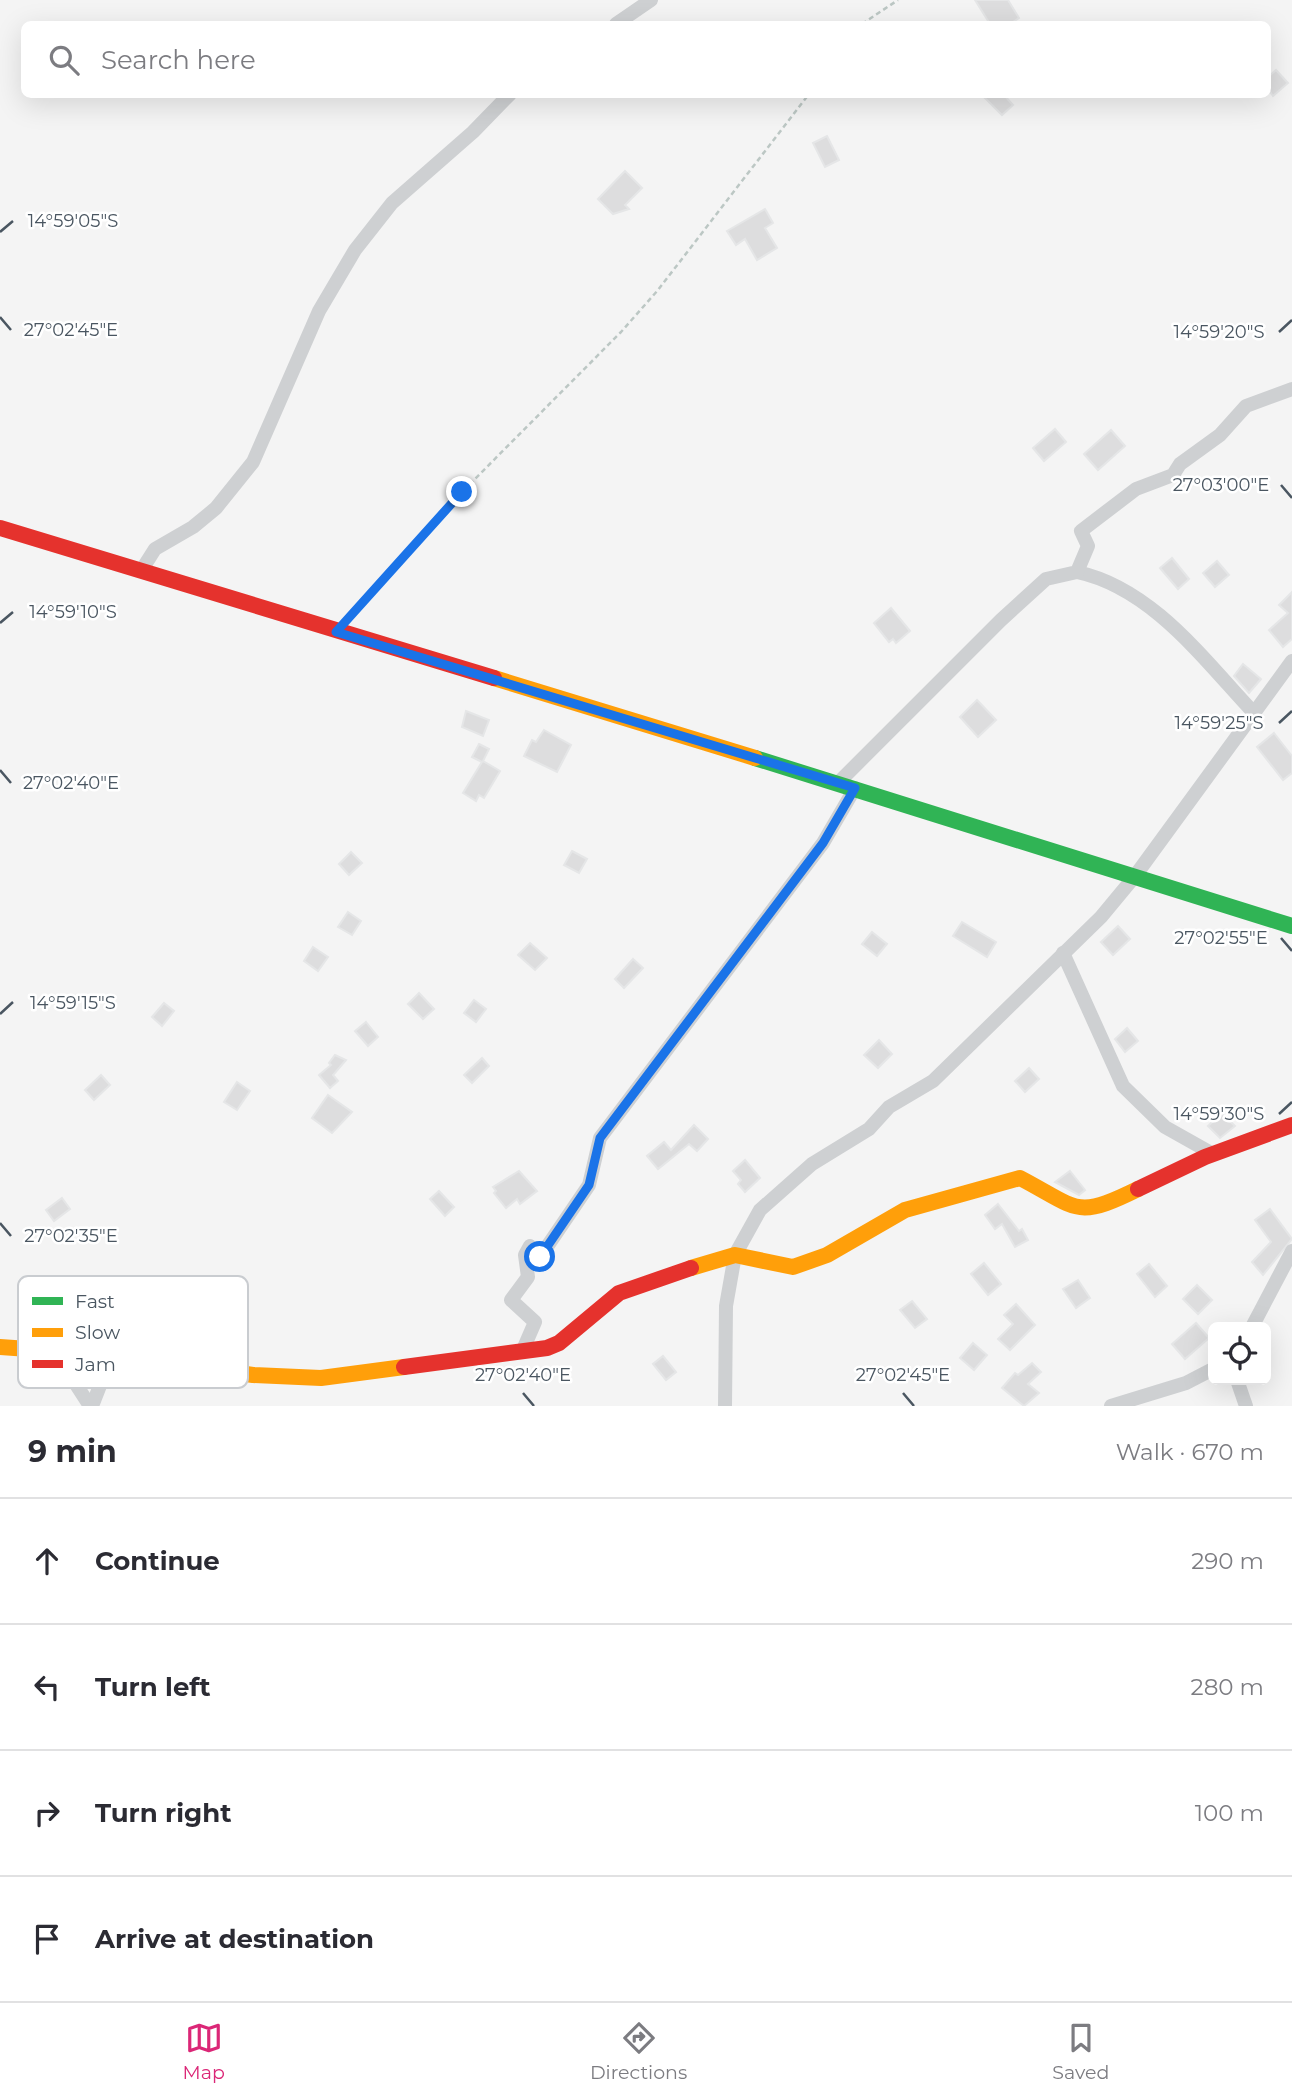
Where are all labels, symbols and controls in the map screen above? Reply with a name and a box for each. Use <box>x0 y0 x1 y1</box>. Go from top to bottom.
search box <box>21 21 1271 98</box>
icon: search <box>45 41 83 79</box>
text: Search here <box>101 44 256 76</box>
text: 14°59'05"S <box>28 210 118 232</box>
text: 27°02'45"E <box>24 319 118 341</box>
text: 14°59'20"S <box>1174 321 1264 343</box>
text: 27°03'00"E <box>1173 474 1269 496</box>
route end <box>446 476 477 507</box>
text: 14°59'10"S <box>29 601 117 623</box>
text: 14°59'25"S <box>1174 712 1264 734</box>
text: 27°02'40"E <box>23 772 119 794</box>
text: 27°02'55"E <box>1174 927 1268 949</box>
text: 14°59'15"S <box>30 992 116 1014</box>
text: 14°59'30"S <box>1174 1103 1264 1125</box>
text: 27°02'35"E <box>24 1225 118 1247</box>
route start <box>524 1241 555 1272</box>
legend <box>18 1276 248 1388</box>
text: Fast <box>75 1290 115 1313</box>
text: Slow <box>75 1321 120 1344</box>
map controls <box>1208 1322 1271 1385</box>
button: locate <box>1208 1322 1271 1385</box>
text: Jam <box>74 1353 116 1376</box>
text: 27°02'40"E <box>475 1364 571 1386</box>
text: 27°02'45"E <box>856 1364 950 1386</box>
text: 9 min <box>28 1433 117 1470</box>
text: Walk · 670 m <box>1116 1438 1264 1466</box>
icon: ahead <box>28 1542 66 1580</box>
text: Continue <box>95 1545 220 1577</box>
text: 290 m <box>1191 1547 1264 1575</box>
icon: left <box>28 1668 66 1706</box>
text: Turn left <box>95 1671 211 1703</box>
text: 280 m <box>1191 1673 1264 1701</box>
icon: right <box>28 1794 66 1832</box>
text: Turn right <box>95 1797 231 1829</box>
text: 100 m <box>1195 1799 1264 1827</box>
icon: arrive <box>28 1920 66 1958</box>
text: Arrive at destination <box>95 1923 374 1955</box>
tab: Map <box>183 2019 225 2084</box>
tab: Directions <box>590 2019 687 2084</box>
tab: Saved <box>1052 2019 1109 2084</box>

